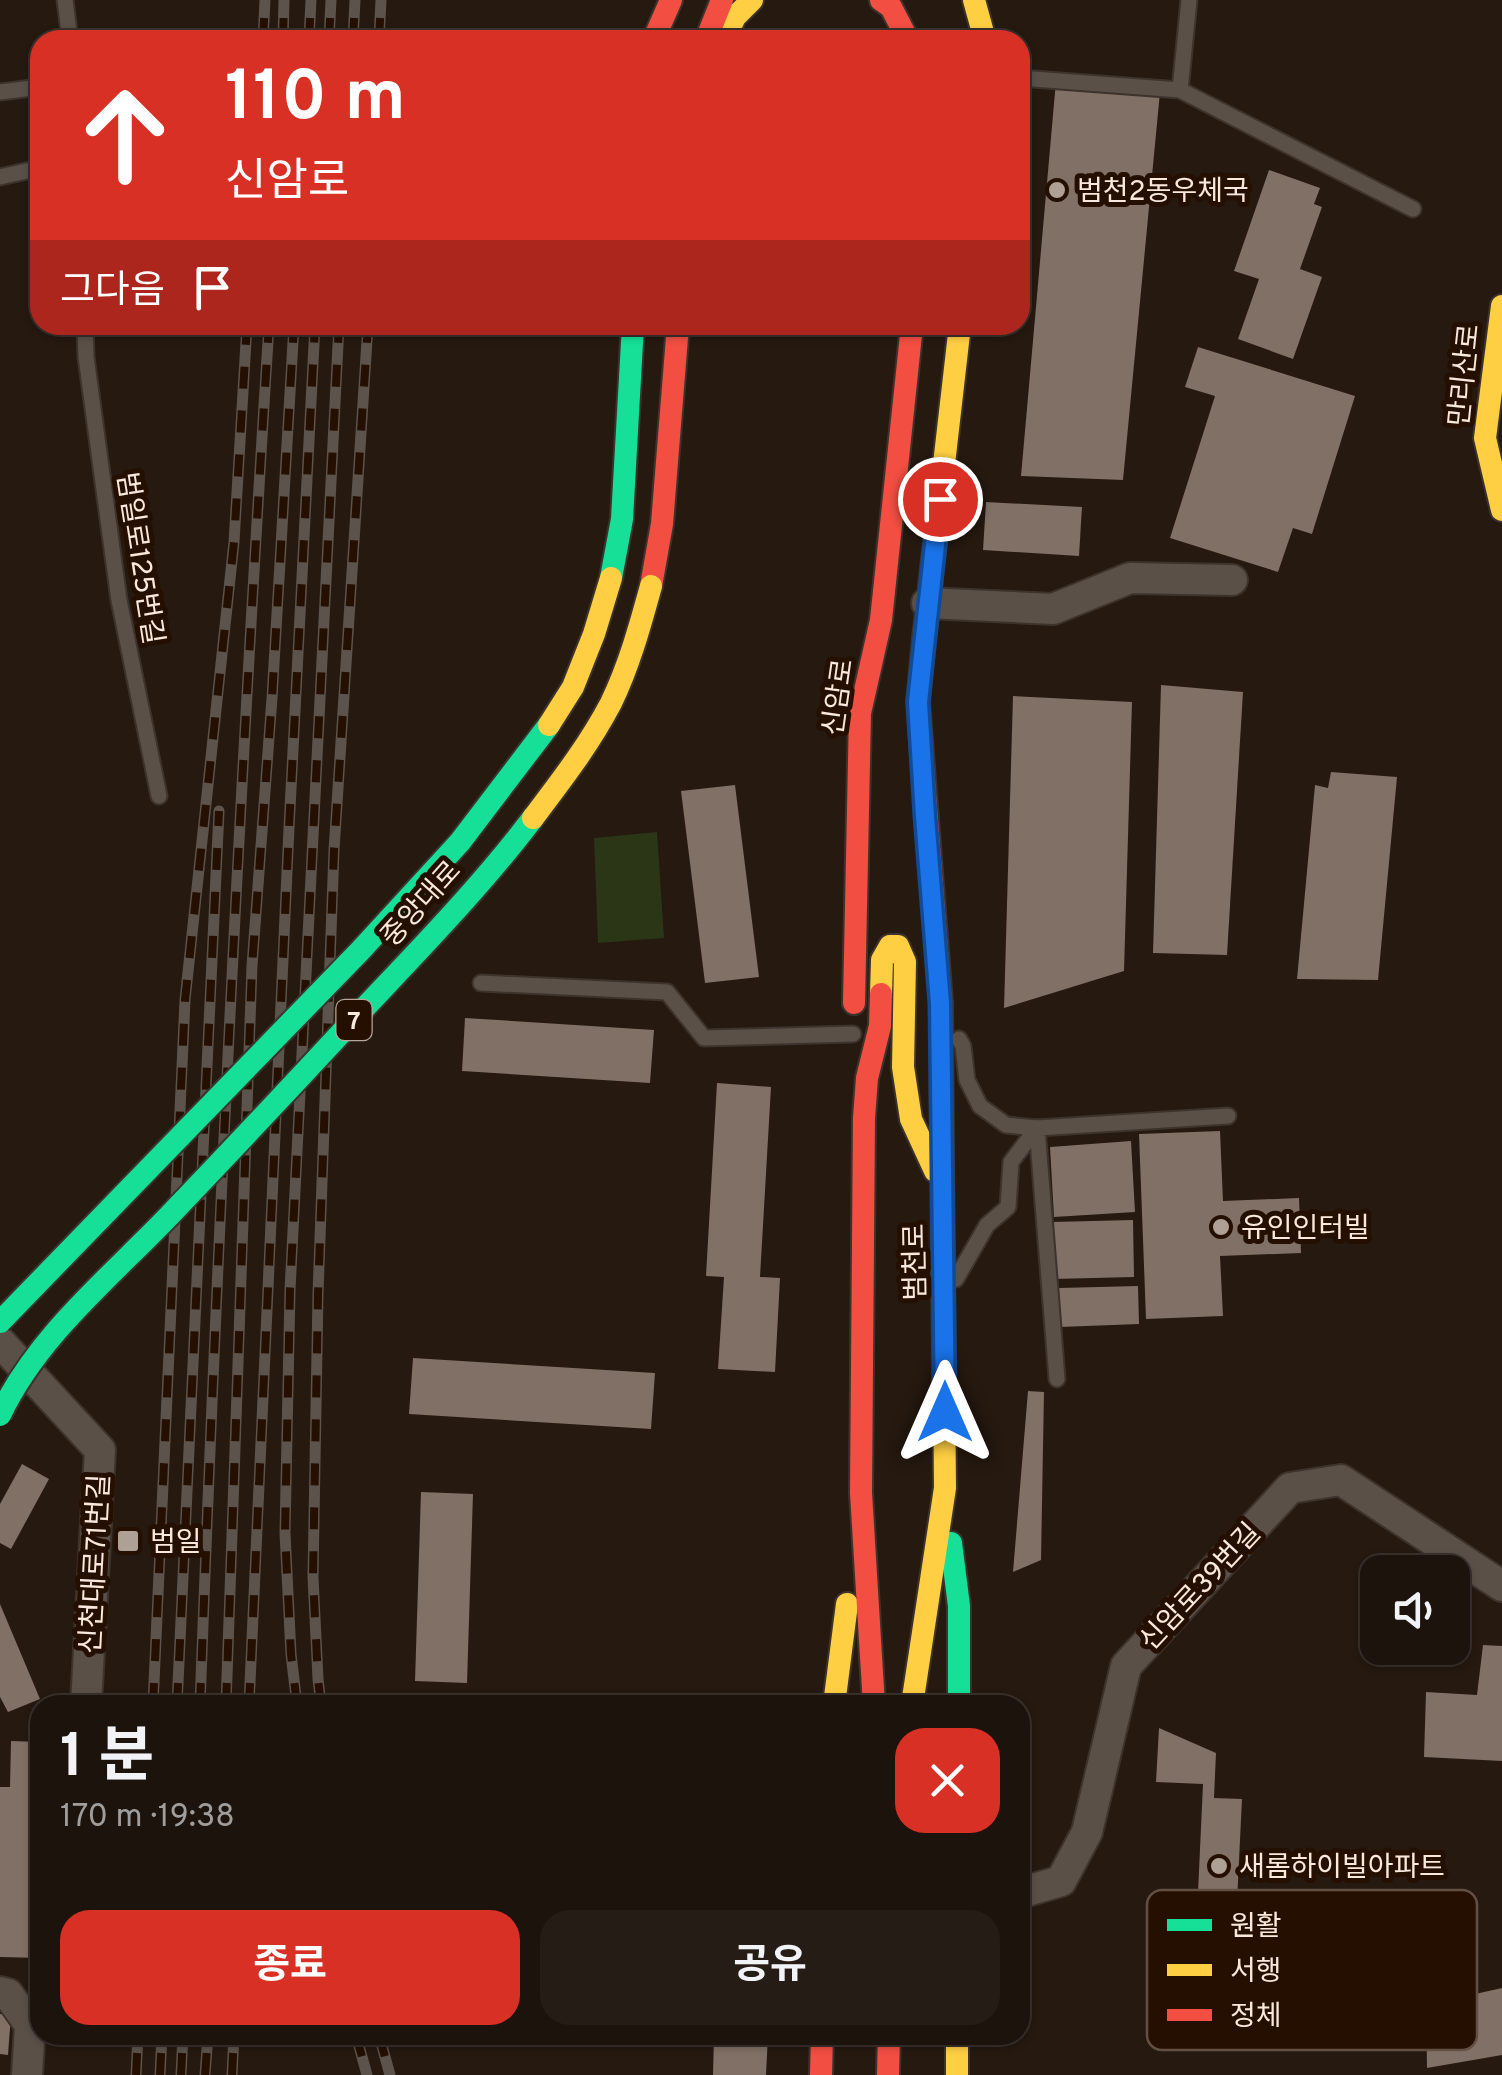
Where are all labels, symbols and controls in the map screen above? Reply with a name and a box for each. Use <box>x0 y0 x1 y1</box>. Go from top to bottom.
text: 110 m <box>225 56 406 145</box>
icon: ahead <box>60 70 190 200</box>
text: 신암로 <box>225 155 349 212</box>
place label: 범천2동우체국 <box>1077 175 1249 211</box>
marker: 범천2동우체국 <box>1046 179 1068 201</box>
icon: arrive <box>185 260 240 315</box>
text: 그다음 <box>60 268 165 317</box>
street label: 만리산로 <box>1443 322 1489 428</box>
pin <box>898 457 983 542</box>
street label: 범일로125번길 <box>107 470 169 647</box>
icon: arrive <box>913 472 968 527</box>
street label: 신암로 <box>817 657 863 738</box>
street label: 중앙대로 <box>374 855 470 955</box>
road number: 7 <box>336 1000 372 1040</box>
place label: 유인인터빌 <box>1241 1212 1370 1248</box>
marker: 유인인터빌 <box>1210 1216 1232 1238</box>
street label: 범천로 <box>898 1223 936 1301</box>
position arrow <box>893 1360 997 1464</box>
street label: 신천대로71번길 <box>74 1473 120 1655</box>
street label: 신암로39번길 <box>1133 1517 1270 1659</box>
place label: 범일 <box>150 1526 202 1562</box>
marker: 범일 <box>115 1528 141 1554</box>
map controls <box>1360 1555 1470 1665</box>
button: sound <box>1360 1555 1470 1665</box>
text: 1 분 <box>60 1722 154 1798</box>
button: close <box>895 1728 1000 1833</box>
text: 170 m · 19:38 <box>60 1798 235 1838</box>
place label: 새롬하이빌아파트 <box>1239 1851 1445 1887</box>
marker: 새롬하이빌아파트 <box>1208 1855 1230 1877</box>
legend <box>1147 1890 1477 2050</box>
button: 종료 <box>60 1910 520 2025</box>
button: 공유 <box>540 1910 1000 2025</box>
text: 원활 <box>1230 1910 1282 1946</box>
text: 서행 <box>1230 1955 1282 1991</box>
text: 정체 <box>1230 2000 1282 2036</box>

